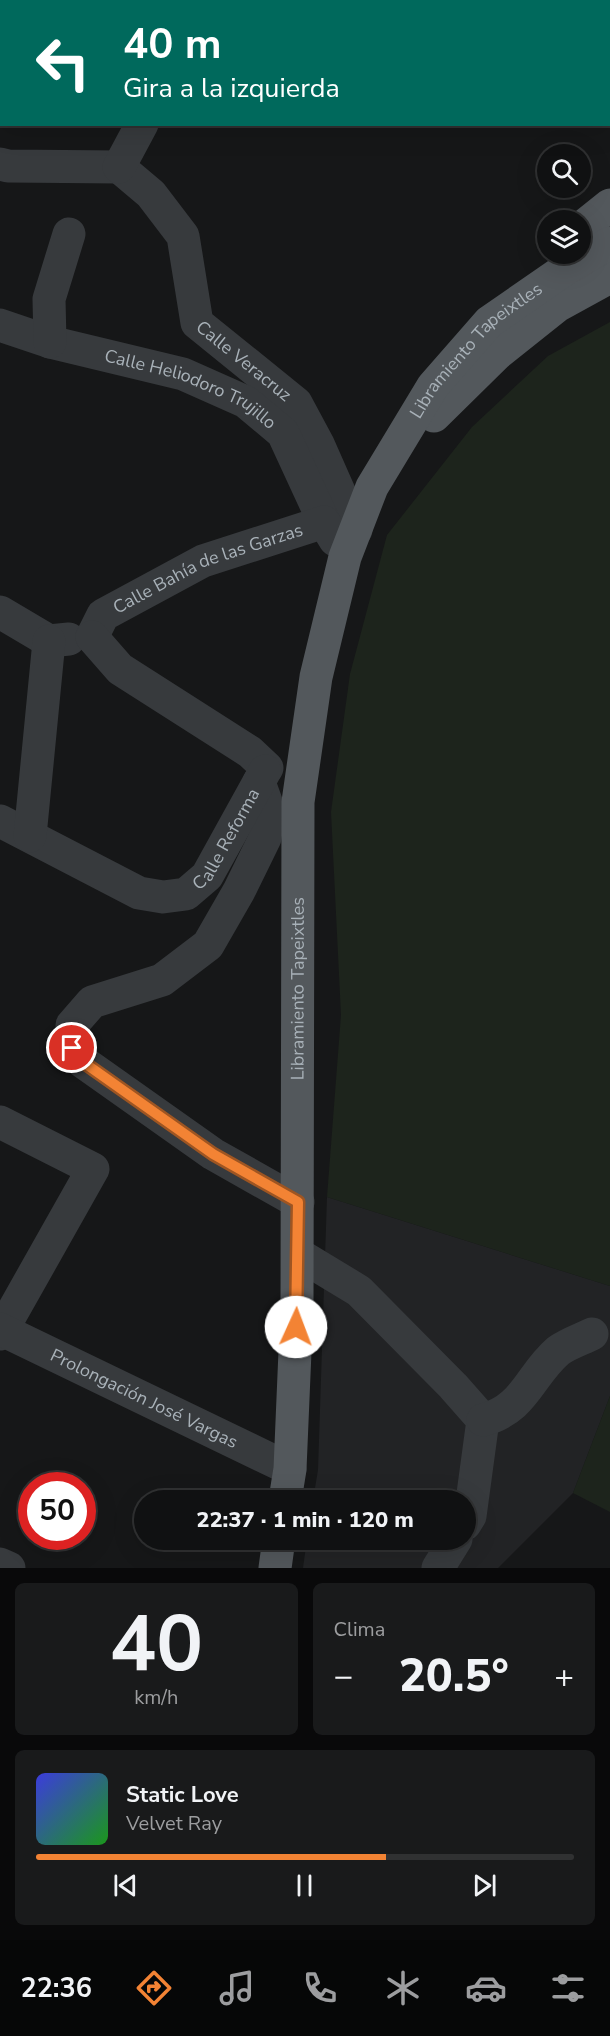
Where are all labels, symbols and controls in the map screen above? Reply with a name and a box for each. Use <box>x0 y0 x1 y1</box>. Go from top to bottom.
text: 40 m <box>123 16 222 73</box>
icon: left <box>24 24 102 102</box>
text: Gira a la izquierda <box>123 70 340 107</box>
map controls <box>537 144 591 264</box>
button: search <box>537 144 591 198</box>
button: layers <box>537 210 591 264</box>
street label: Libramiento Tapeixtles <box>404 277 547 423</box>
street label: Calle Veracruz <box>191 315 297 407</box>
street label: Calle Heliodoro Trujillo <box>102 344 281 434</box>
street label: Calle Bahía de las Garzas <box>109 518 306 619</box>
street label: Calle Reforma <box>187 784 265 896</box>
street label: Libramiento Tapeixtles <box>285 897 310 1080</box>
pin <box>46 1022 97 1073</box>
icon: arrive <box>55 1031 88 1064</box>
position arrow <box>264 1295 328 1359</box>
street label: Prolongación José Vargas <box>46 1343 242 1454</box>
speed limit sign: 50 <box>18 1472 96 1550</box>
text: 22:37 · 1 min · 120 m <box>196 1505 414 1535</box>
text: 40 <box>109 1591 203 1698</box>
text: Clima <box>334 1616 385 1643</box>
text: 20.5° <box>399 1646 509 1707</box>
text: − <box>334 1654 353 1699</box>
text: + <box>554 1654 574 1699</box>
text: km/h <box>134 1684 178 1711</box>
text: Static Love <box>126 1780 239 1810</box>
text: Velvet Ray <box>126 1810 222 1837</box>
icon: previous <box>109 1869 142 1902</box>
icon: pause <box>288 1869 321 1902</box>
icon: next <box>468 1869 501 1902</box>
icon: directions <box>133 1967 175 2009</box>
icon: music <box>216 1967 258 2009</box>
icon: phone <box>299 1967 341 2009</box>
icon: climate <box>382 1967 424 2009</box>
icon: car <box>465 1967 507 2009</box>
icon: filters <box>547 1967 589 2009</box>
text: 22:36 <box>20 1970 92 2007</box>

